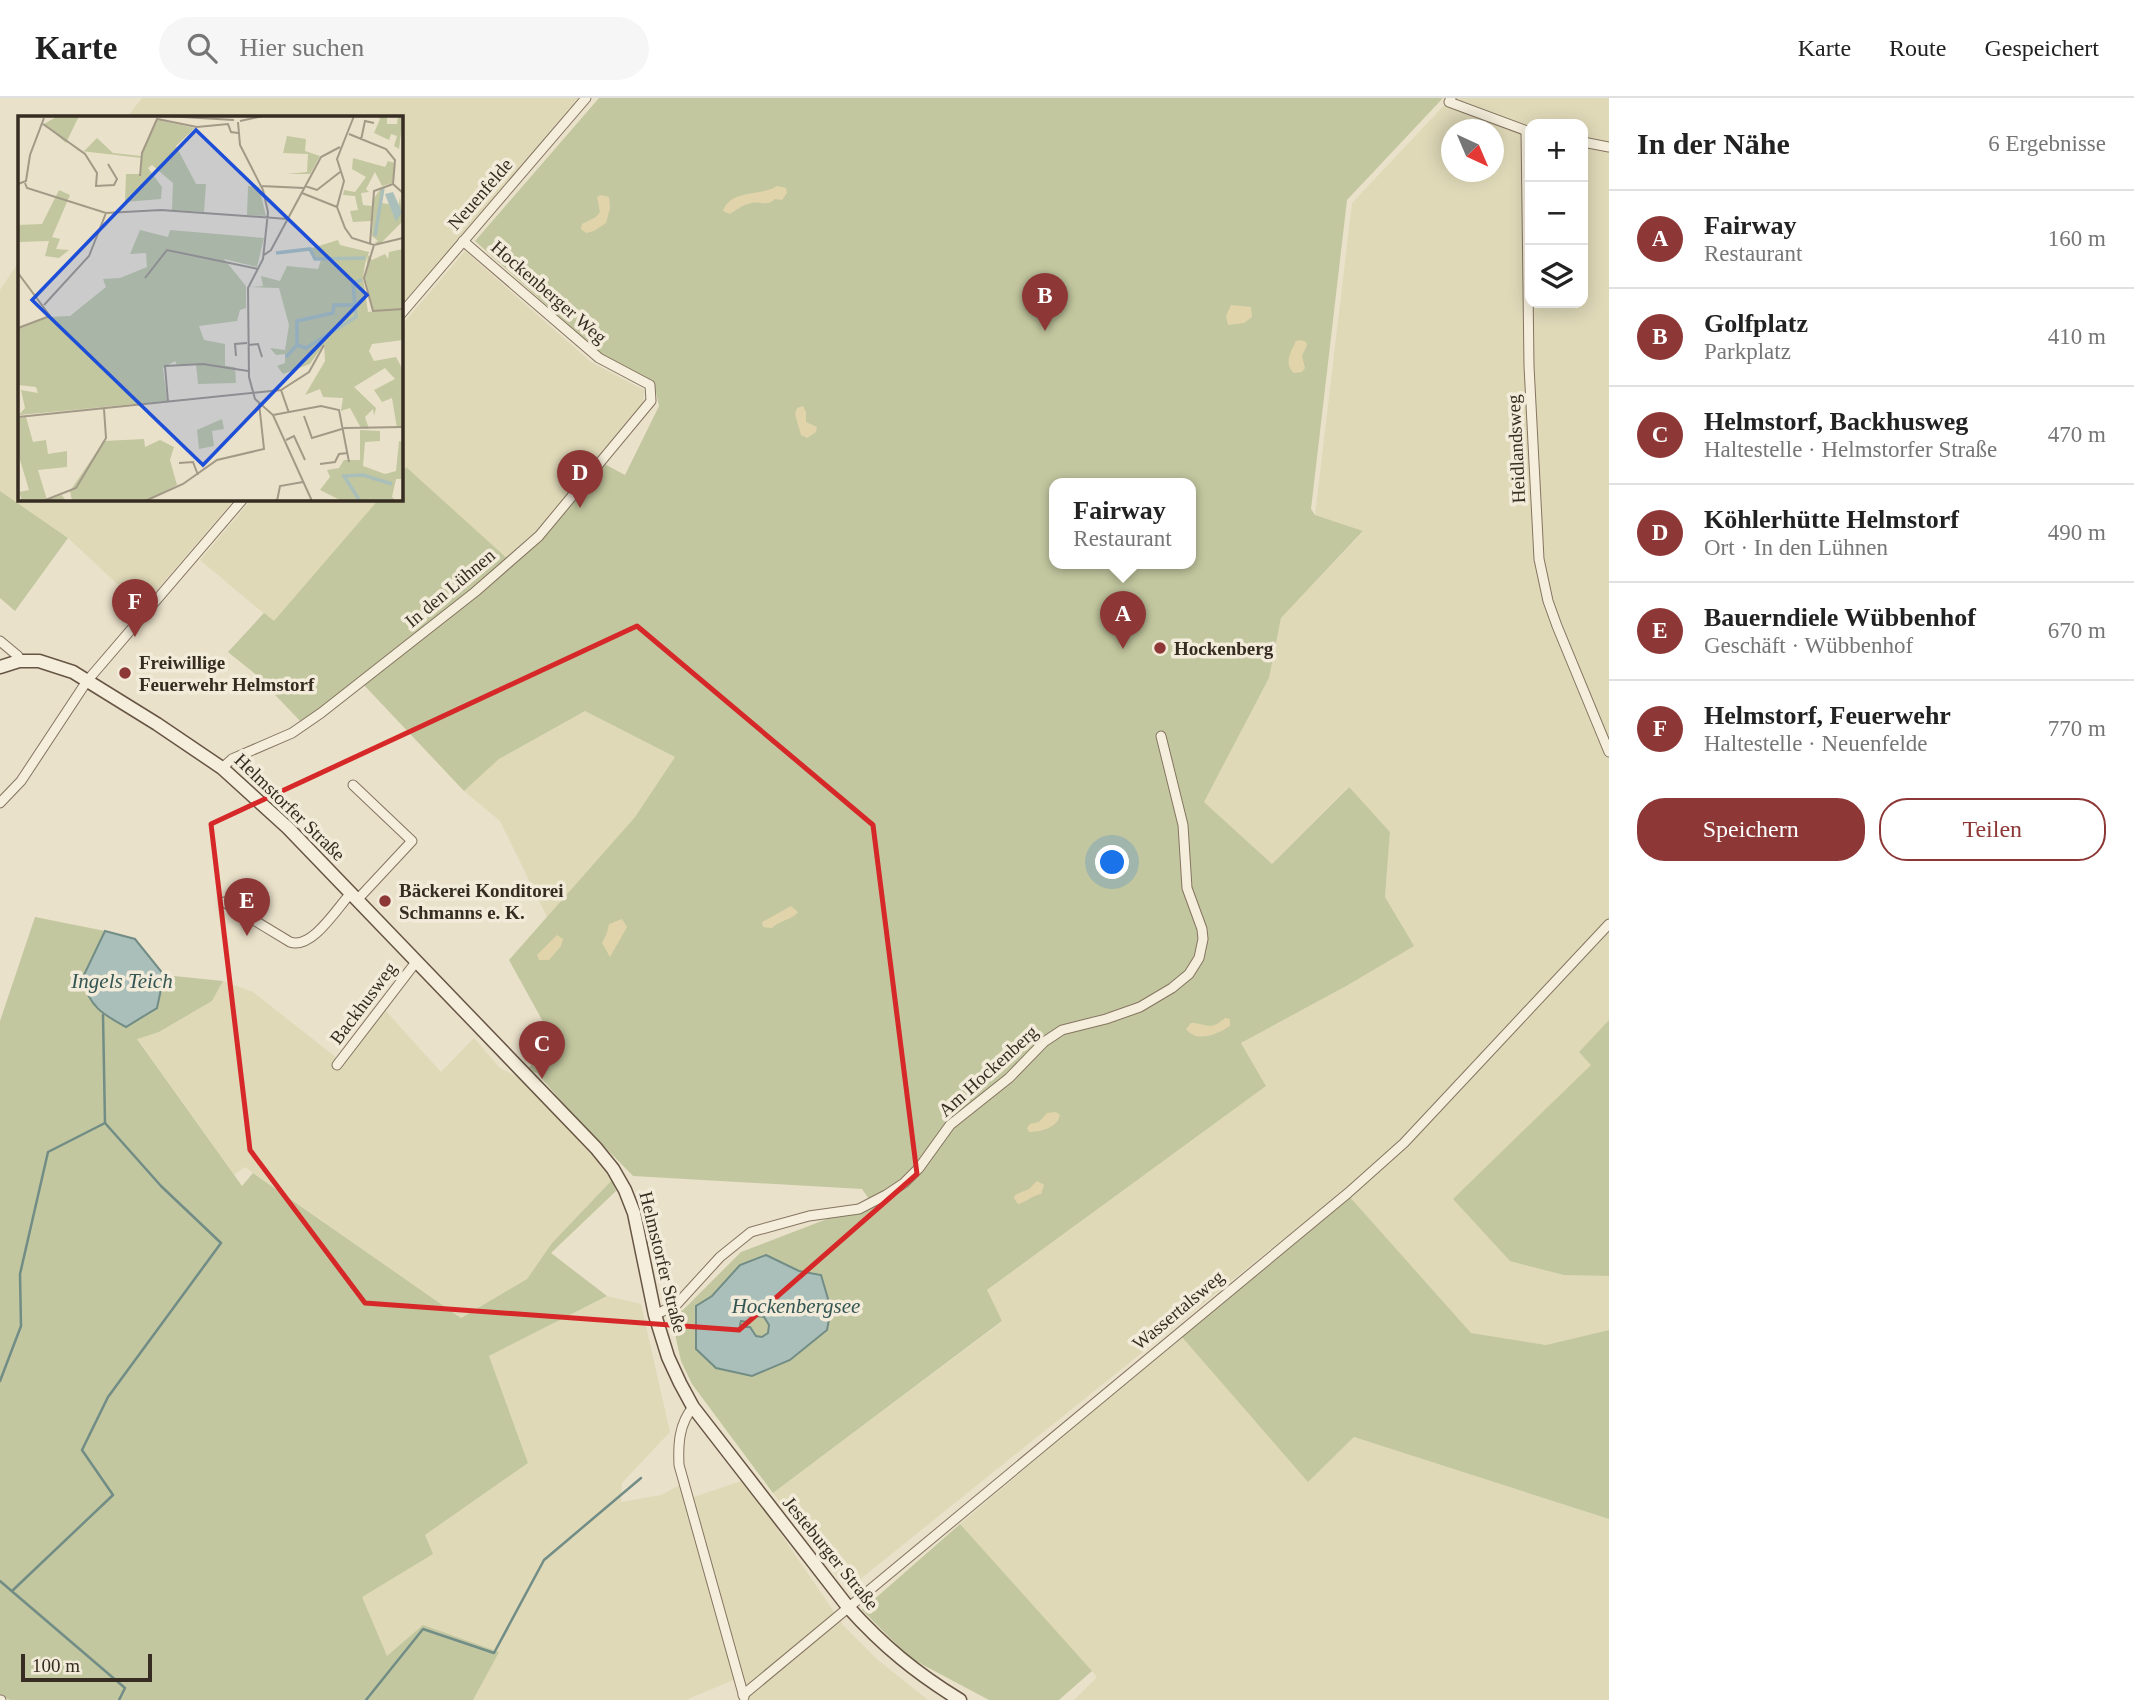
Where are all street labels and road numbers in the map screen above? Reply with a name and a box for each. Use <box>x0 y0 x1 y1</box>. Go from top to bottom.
street label: Neuenfelde <box>443 154 517 234</box>
street label: Hockenberger Weg <box>487 236 611 348</box>
street label: Heidlandsweg <box>1503 394 1529 504</box>
street label: In den Lühnen <box>401 544 500 632</box>
street label: Helmstorfer Straße <box>231 749 349 865</box>
street label: Backhusweg <box>325 958 401 1048</box>
street label: Am Hockenberg <box>934 1021 1042 1121</box>
street label: Helmstorfer Straße <box>635 1189 691 1335</box>
street label: Wassertalsweg <box>1128 1266 1228 1354</box>
street label: Jesteburger Straße <box>779 1492 883 1614</box>

